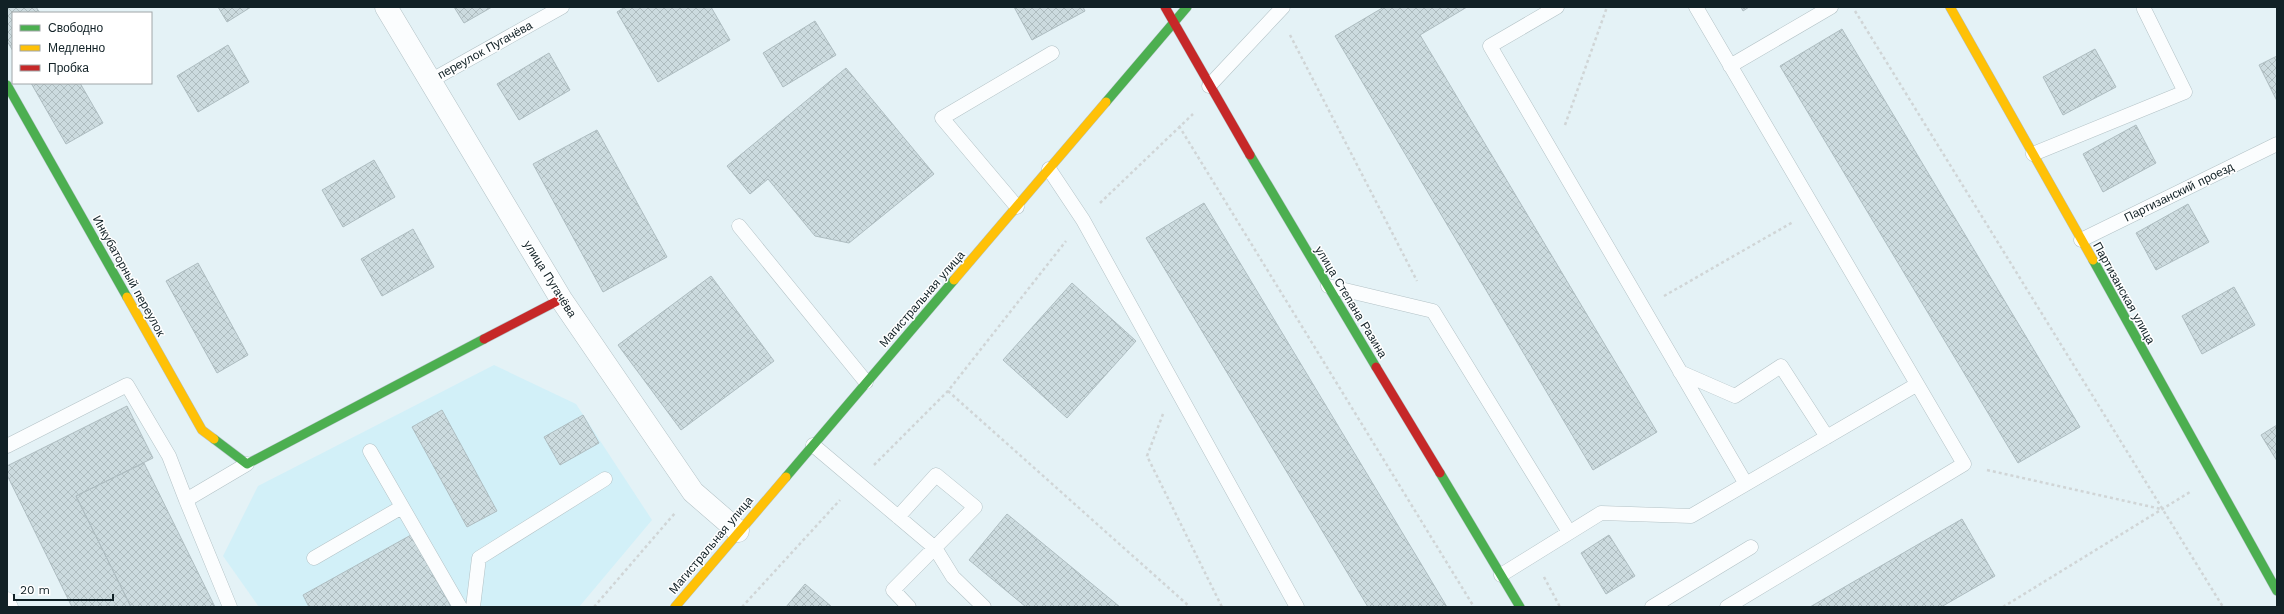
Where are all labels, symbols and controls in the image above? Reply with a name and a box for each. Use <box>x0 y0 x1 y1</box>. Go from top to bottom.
legend <box>12 12 152 84</box>
street label: переулок Пугачёва <box>435 18 535 82</box>
text: Свободно <box>48 21 103 35</box>
text: Медленно <box>48 41 105 55</box>
text: Пробка <box>48 61 89 75</box>
street label: Партизанский проезд <box>2122 159 2236 225</box>
street label: Инкубаторный переулок <box>90 213 168 339</box>
street label: улица Пугачёва <box>521 238 579 320</box>
street label: Партизанская улица <box>2090 240 2158 347</box>
street label: улица Степана Разина <box>1312 244 1390 361</box>
street label: Магистральная улица <box>876 248 968 350</box>
street label: Магистральная улица <box>666 493 756 597</box>
scale bar <box>14 576 113 602</box>
text: 20 m <box>20 583 50 597</box>

